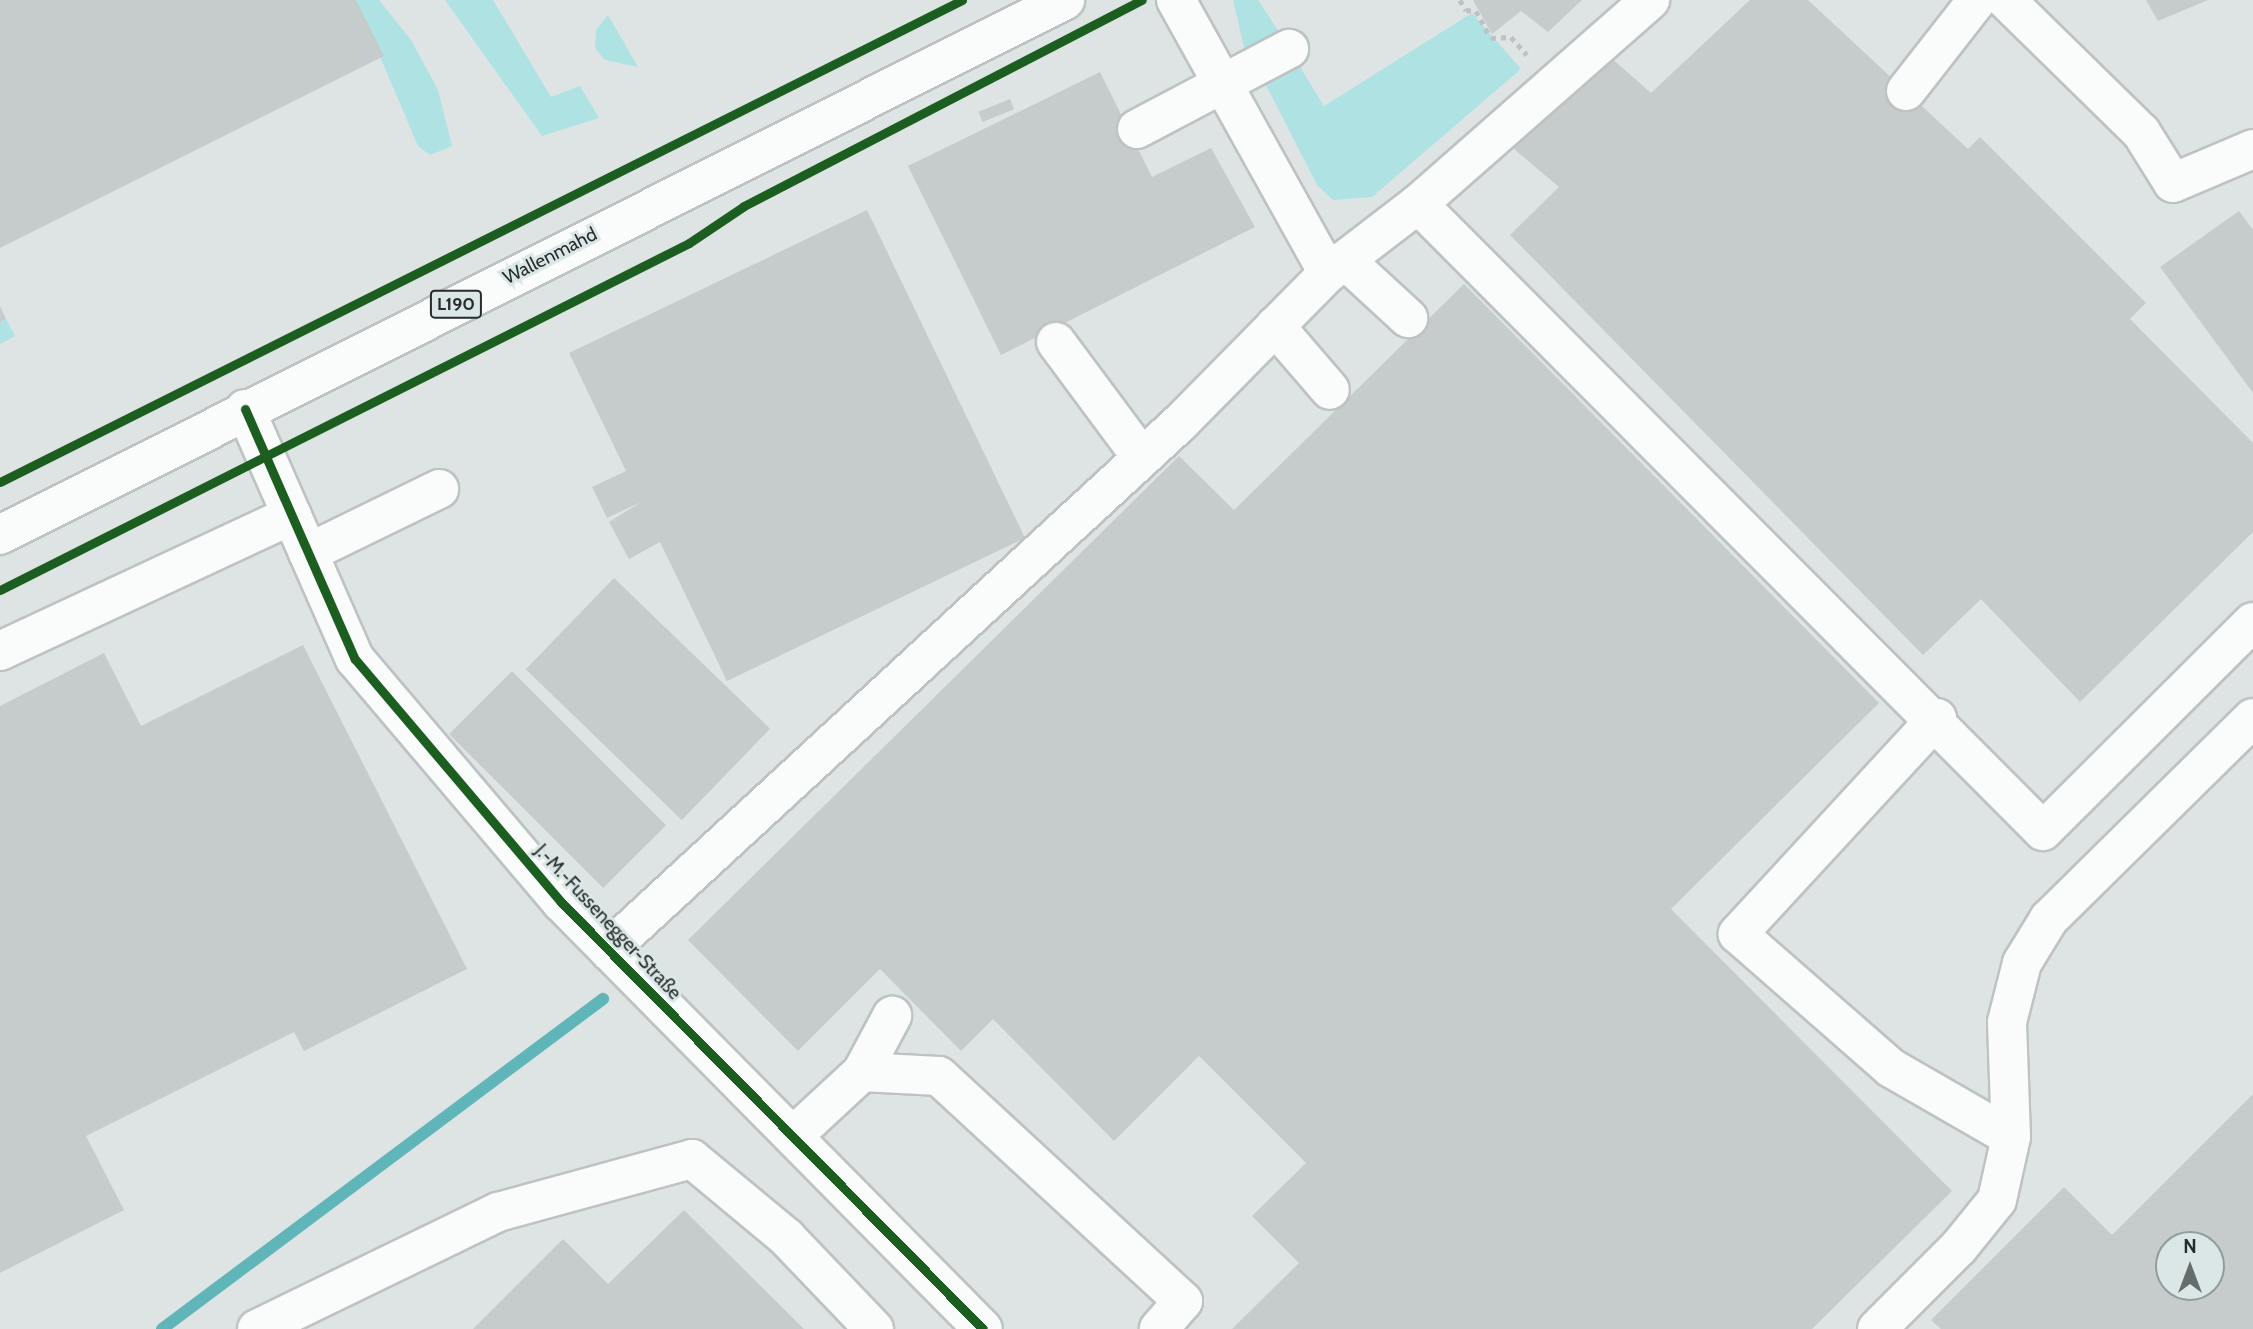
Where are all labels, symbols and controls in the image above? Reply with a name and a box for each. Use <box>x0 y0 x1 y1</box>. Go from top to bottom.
street label: Wallenmahd <box>499 223 601 289</box>
road number: L190 <box>430 290 482 318</box>
street label: J.-M.-Fussenegger-Straße <box>530 840 686 1004</box>
north arrow <box>2155 1231 2225 1301</box>
text: N <box>2183 1235 2197 1258</box>

